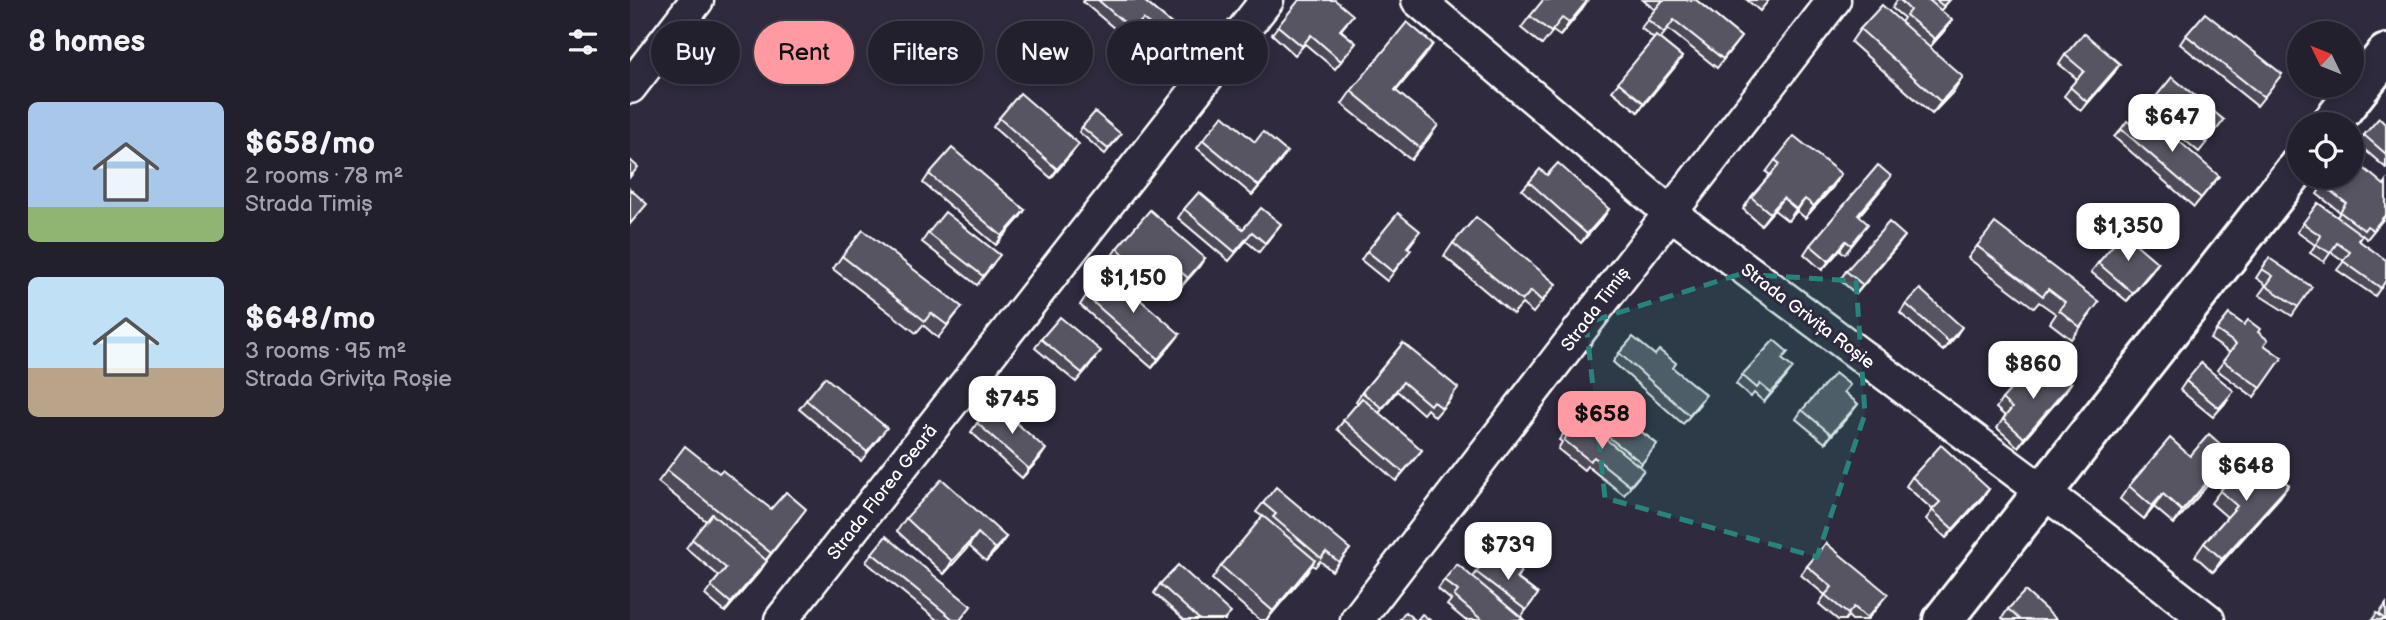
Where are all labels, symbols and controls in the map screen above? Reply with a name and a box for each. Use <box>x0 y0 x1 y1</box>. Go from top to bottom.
chip: Buy <box>651 21 740 84</box>
chip: Rent <box>754 21 854 84</box>
chip: Filters <box>868 21 983 84</box>
chip: New <box>997 21 1093 84</box>
chip: Apartment <box>1107 21 1268 84</box>
north arrow <box>2287 21 2364 98</box>
map controls <box>2287 21 2364 189</box>
icon: filters <box>564 23 602 61</box>
text: 8 homes <box>28 24 145 60</box>
pin: $647 <box>2131 94 2213 154</box>
text: $647 <box>2144 103 2200 131</box>
button: locate <box>2287 112 2364 189</box>
text: $658/mo <box>245 126 375 162</box>
icon: home <box>84 130 168 214</box>
text: 2 rooms · 78 m² <box>245 162 403 190</box>
text: Strada Timiș <box>245 190 373 218</box>
pin: $1,350 <box>2071 204 2185 263</box>
text: $1,350 <box>2093 212 2163 240</box>
pin: $1,150 <box>1076 256 1190 315</box>
street label: Strada Grivița Roșie <box>1737 259 1879 374</box>
street label: Strada Timiș <box>1557 263 1634 356</box>
text: $1,150 <box>1099 264 1167 292</box>
text: $648/mo <box>245 301 375 337</box>
icon: home <box>84 305 168 389</box>
text: 3 rooms · 95 m² <box>245 337 406 365</box>
pin: $860 <box>1992 342 2074 401</box>
text: $860 <box>2004 350 2062 378</box>
text: Strada Grivița Roșie <box>245 365 452 393</box>
pin: $745 <box>971 376 1053 436</box>
text: $745 <box>985 385 1039 413</box>
pin: $658 <box>1561 392 1643 451</box>
text: $658 <box>1574 400 1630 428</box>
street label: Strada Florea Geară <box>823 421 942 564</box>
pin: $648 <box>2205 444 2287 503</box>
text: $648 <box>2218 452 2274 480</box>
pin: $739 <box>1467 522 1549 582</box>
text: $739 <box>1481 531 1535 559</box>

